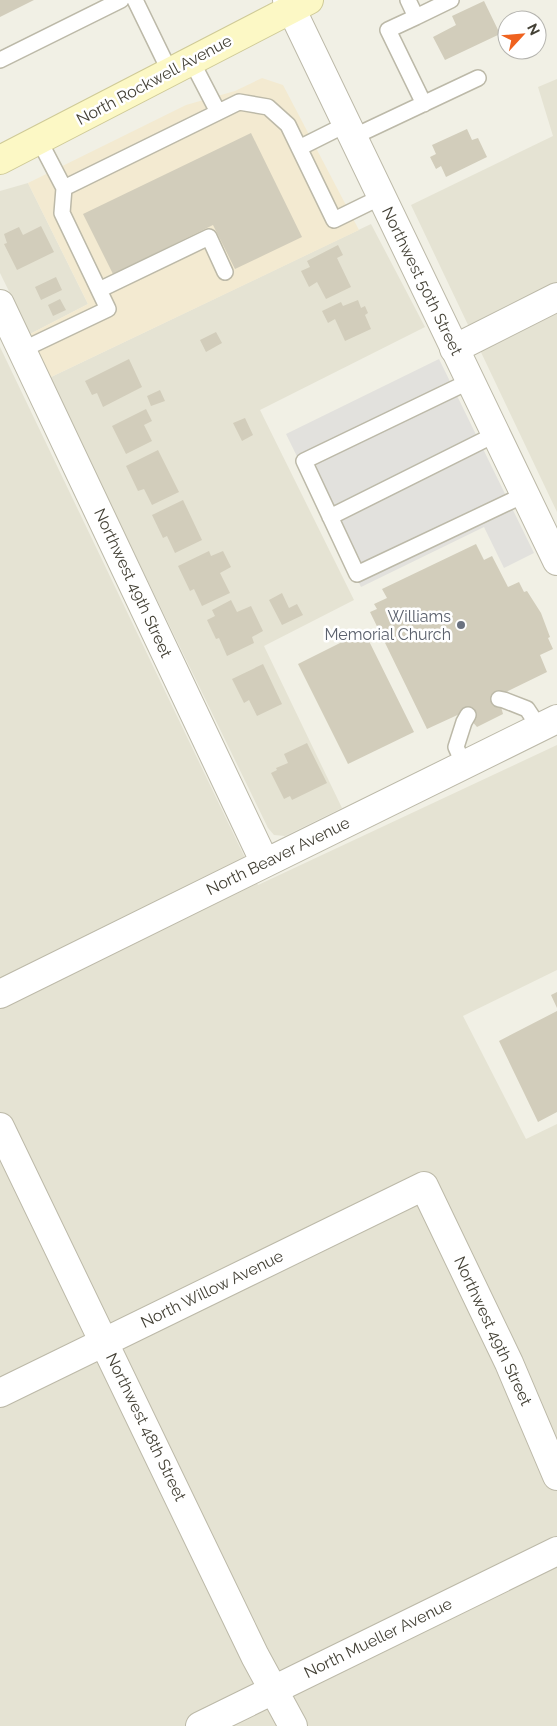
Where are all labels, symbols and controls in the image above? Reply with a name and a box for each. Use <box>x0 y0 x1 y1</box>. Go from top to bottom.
north arrow <box>497 10 547 60</box>
text: N <box>524 21 543 38</box>
street label: North Rockwell Avenue <box>73 31 235 129</box>
street label: Northwest 50th Street <box>378 204 466 359</box>
street label: Northwest 49th Street <box>90 505 176 661</box>
place label: Williams Memorial Church <box>324 607 451 644</box>
marker: Williams Memorial Church <box>455 619 467 631</box>
street label: North Beaver Avenue <box>203 813 353 899</box>
street label: North Willow Avenue <box>138 1246 286 1332</box>
street label: Northwest 49th Street <box>450 1253 536 1409</box>
street label: Northwest 48th Street <box>102 1350 190 1505</box>
street label: North Mueller Avenue <box>301 1594 455 1682</box>

